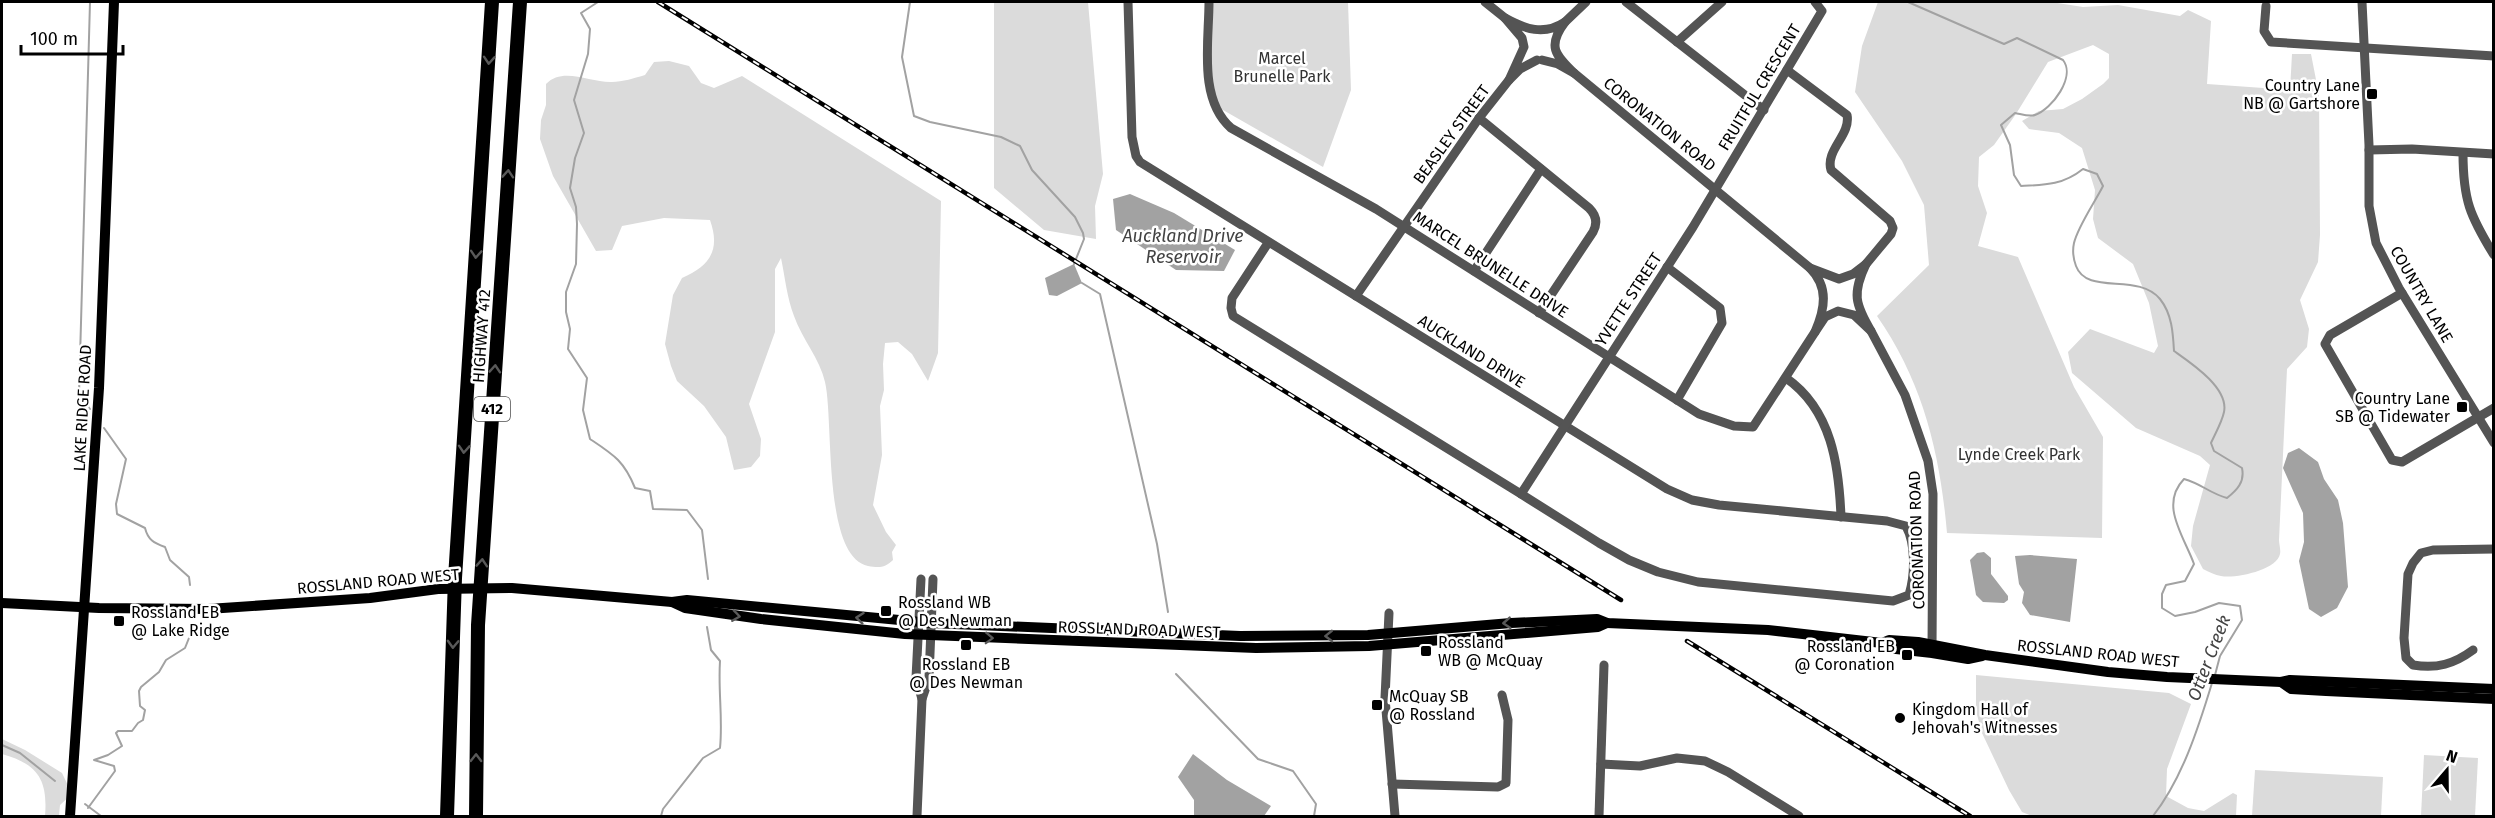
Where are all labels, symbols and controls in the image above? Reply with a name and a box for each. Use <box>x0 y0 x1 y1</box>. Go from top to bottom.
scale bar <box>21 18 123 56</box>
street label: FRUITFUL CRESCENT <box>1714 20 1805 154</box>
text: 100 m <box>30 28 78 50</box>
park label: Marcel Brunelle Park <box>1233 49 1331 86</box>
one-way arrow <box>482 55 495 64</box>
street label: CORONATION ROAD <box>1600 73 1720 175</box>
place label: Country Lane NB @ Gartshore <box>2243 76 2360 113</box>
street label: BEASLEY STREET <box>1409 81 1494 187</box>
marker: Country Lane NB @ Gartshore <box>2365 87 2379 101</box>
one-way arrow <box>502 170 515 179</box>
street label: MARCEL BRUNELLE DRIVE <box>1410 207 1572 322</box>
water label: Auckland Drive Reservoir <box>1121 225 1244 268</box>
street label: COUNTRY LANE <box>2386 243 2457 346</box>
street label: YVETTE STREET <box>1591 248 1666 349</box>
one-way arrow <box>470 250 483 259</box>
street label: HIGHWAY 412 <box>469 289 494 383</box>
street label: AUCKLAND DRIVE <box>1415 311 1529 392</box>
street label: LAKE RIDGE ROAD <box>70 344 95 472</box>
one-way arrow <box>488 364 501 373</box>
place label: Country Lane SB @ Tidewater <box>2335 389 2451 426</box>
road number: 412 <box>474 397 510 421</box>
marker: Country Lane SB @ Tidewater <box>2455 400 2469 414</box>
one-way arrow <box>457 445 470 454</box>
park label: Lynde Creek Park <box>1958 445 2081 464</box>
street label: CORONATION ROAD <box>1905 470 1928 610</box>
one-way arrow <box>475 559 488 568</box>
street label: ROSSLAND ROAD WEST <box>296 565 461 598</box>
place label: Rossland WB @ Des Newman <box>898 593 1012 630</box>
place label: Rossland EB @ Lake Ridge <box>131 603 230 640</box>
marker: Rossland WB @ Des Newman <box>879 604 893 618</box>
one-way arrow <box>732 609 741 621</box>
one-way arrow <box>856 612 865 625</box>
water label: Otter Creek <box>2183 612 2235 704</box>
marker: Rossland EB @ Lake Ridge <box>112 614 126 628</box>
one-way arrow <box>1502 616 1512 629</box>
street label: ROSSLAND ROAD WEST <box>1057 617 1221 642</box>
one-way arrow <box>1324 630 1333 642</box>
one-way arrow <box>984 632 993 645</box>
place label: Rossland WB @ McQuay <box>1438 633 1543 670</box>
street label: ROSSLAND ROAD WEST <box>2016 636 2181 672</box>
place label: Rossland EB @ Coronation <box>1794 637 1895 674</box>
marker: Rossland EB @ Des Newman <box>959 638 973 652</box>
one-way arrow <box>447 639 459 648</box>
marker: Rossland WB @ McQuay <box>1419 644 1433 658</box>
marker: Rossland EB @ Coronation <box>1900 648 1914 662</box>
place label: Rossland EB @ Des Newman <box>909 655 1023 692</box>
place label: McQuay SB @ Rossland <box>1389 687 1475 724</box>
marker: McQuay SB @ Rossland <box>1370 698 1384 712</box>
place label: Kingdom Hall of Jehovah's Witnesses <box>1912 700 2057 737</box>
marker: Kingdom Hall of Jehovah's Witnesses <box>1893 711 1907 725</box>
north arrow <box>2417 740 2477 800</box>
text: N <box>2444 746 2460 767</box>
one-way arrow <box>470 754 482 763</box>

